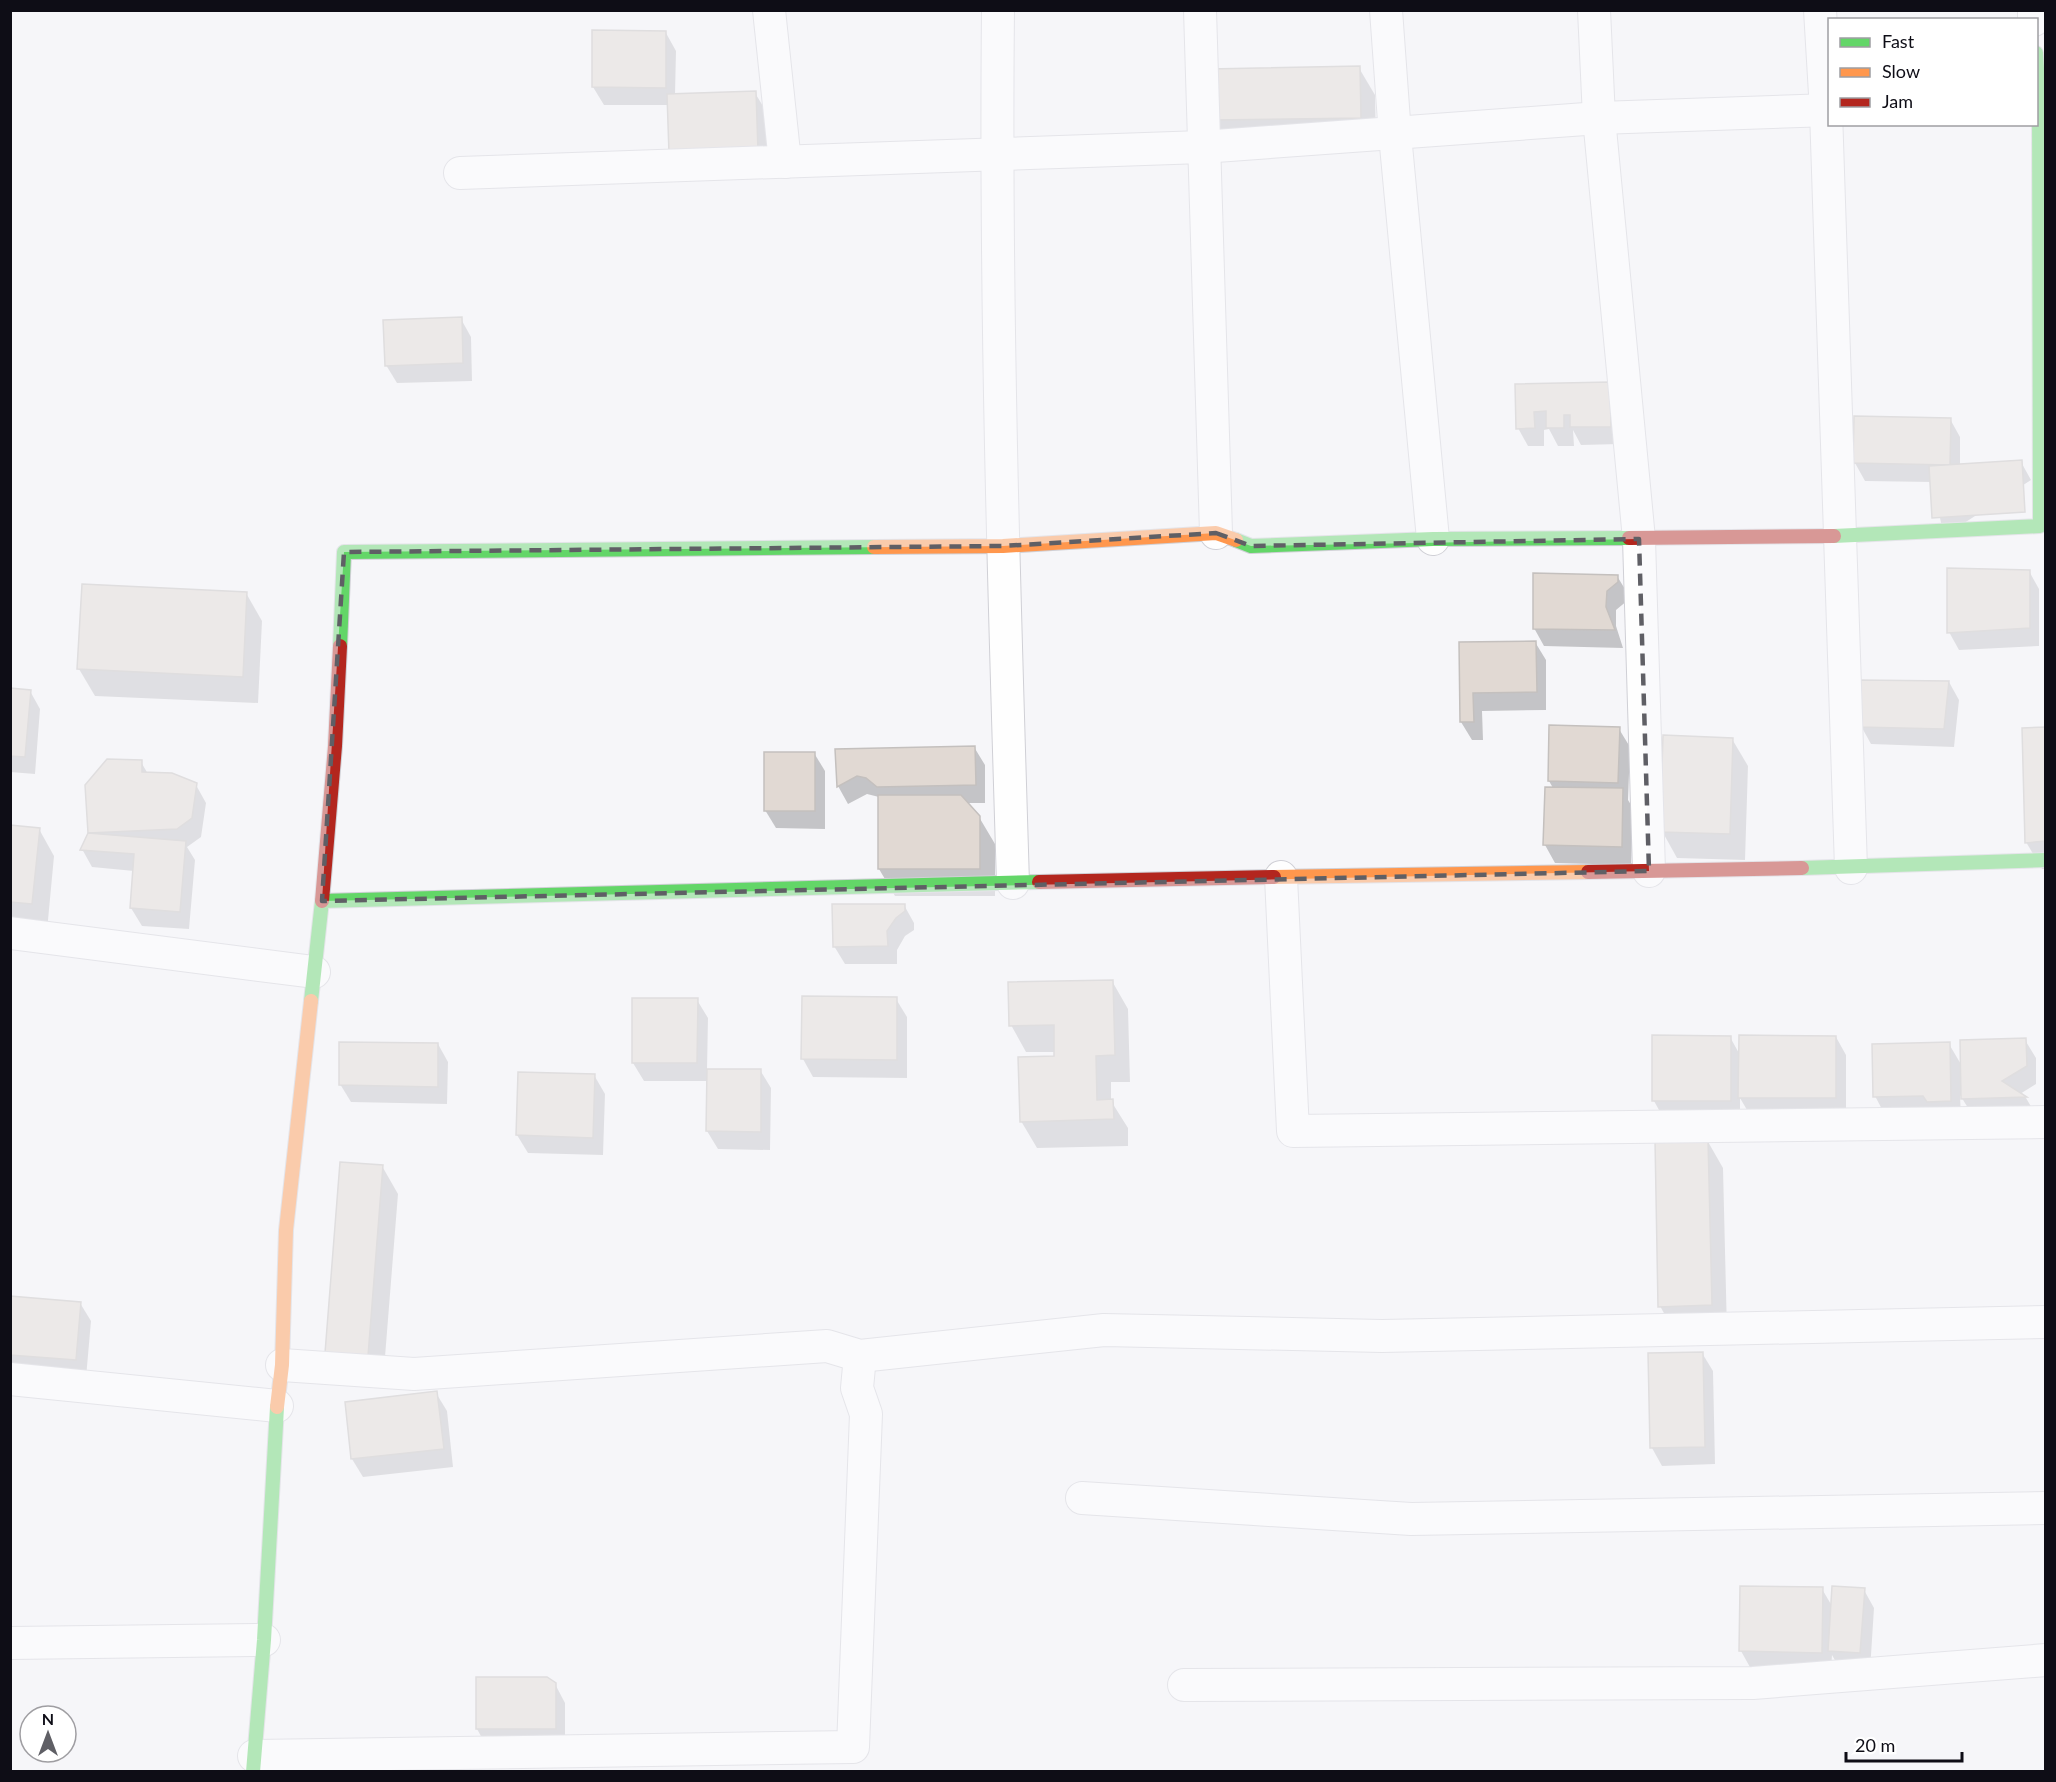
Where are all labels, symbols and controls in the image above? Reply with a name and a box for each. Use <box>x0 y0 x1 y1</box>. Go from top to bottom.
legend <box>1828 18 2038 126</box>
text: Fast <box>1882 30 1915 52</box>
text: Slow <box>1882 60 1920 82</box>
text: Jam <box>1882 90 1913 112</box>
north arrow <box>18 1704 78 1764</box>
text: N <box>42 1709 54 1728</box>
scale bar <box>1846 1725 1962 1763</box>
text: 20 m <box>1855 1734 1895 1756</box>

